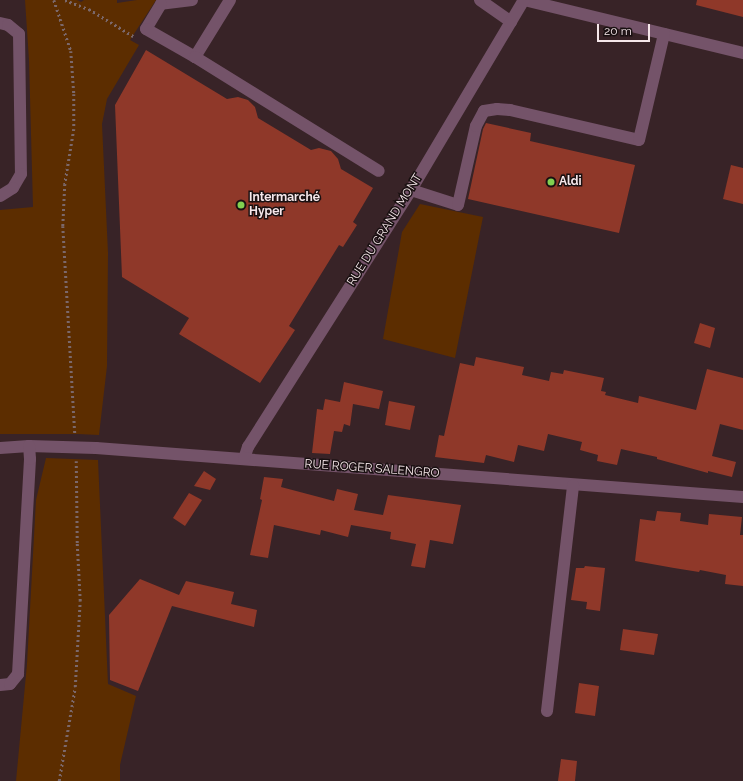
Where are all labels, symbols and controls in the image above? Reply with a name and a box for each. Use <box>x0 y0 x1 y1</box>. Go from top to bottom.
scale bar <box>599 16 652 42</box>
text: 20 m <box>604 24 632 38</box>
street label: RUE DU GRAND MONT <box>345 171 425 289</box>
place label: Aldi <box>559 175 582 189</box>
marker: Aldi <box>546 177 556 187</box>
place label: Intermarché Hyper <box>249 191 320 219</box>
marker: Intermarché Hyper <box>236 200 246 210</box>
street label: RUE ROGER SALENGRO <box>304 457 440 481</box>

